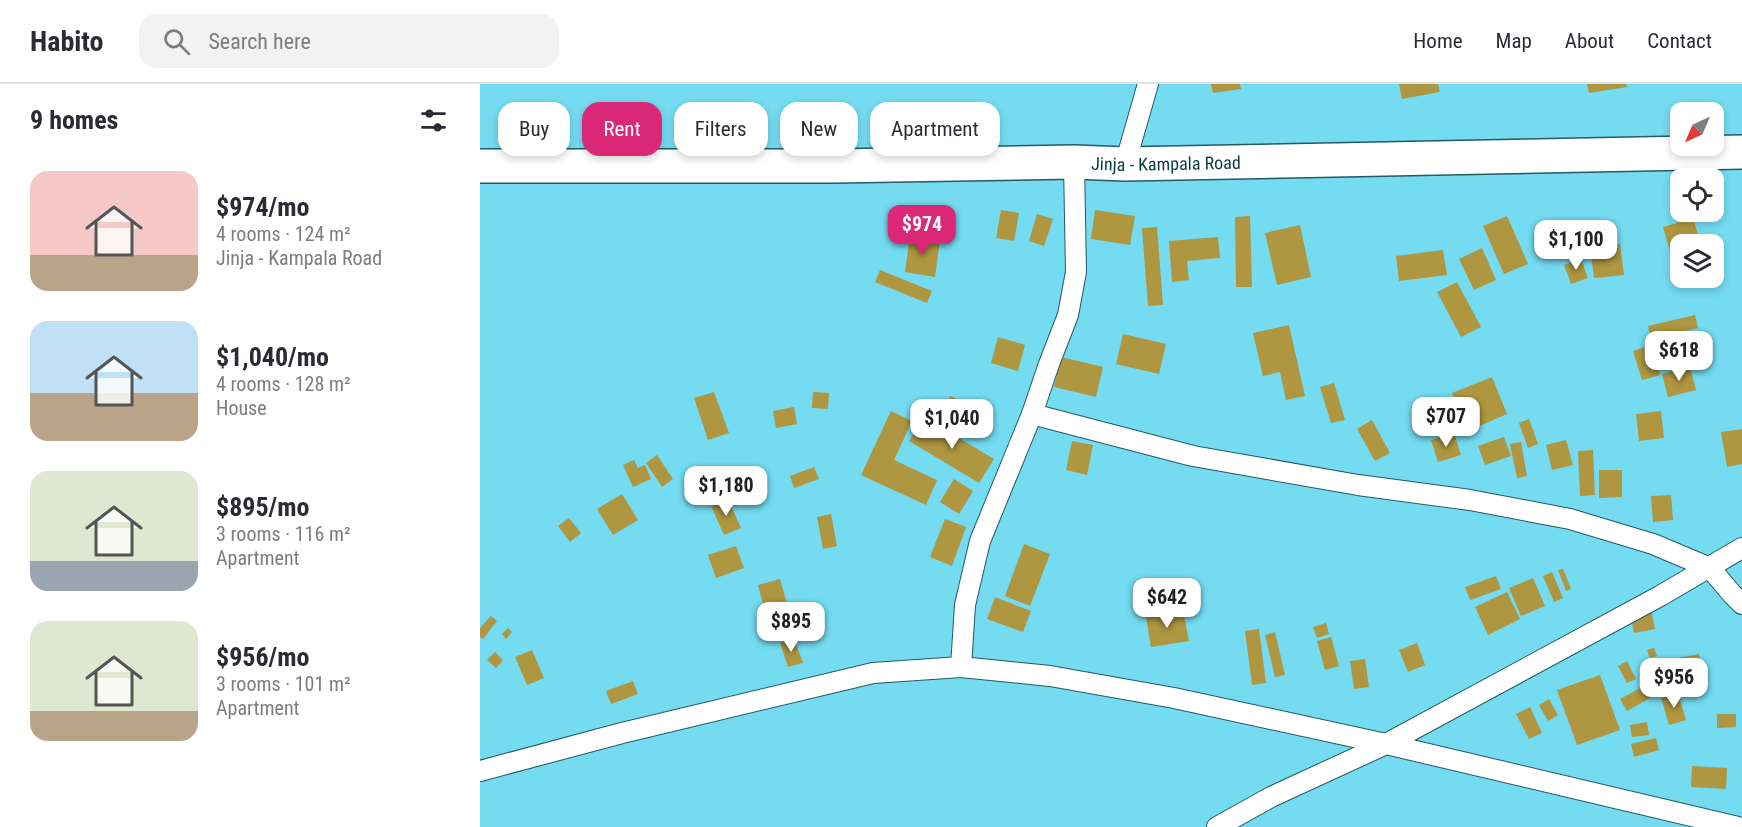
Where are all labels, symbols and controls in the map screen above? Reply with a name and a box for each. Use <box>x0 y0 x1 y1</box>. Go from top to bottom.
search box <box>139 14 559 68</box>
text: Habito <box>30 25 103 58</box>
icon: search <box>160 25 193 58</box>
text: Search here <box>208 29 311 54</box>
text: Home <box>1413 29 1463 53</box>
text: Map <box>1496 29 1532 53</box>
text: About <box>1565 29 1614 53</box>
text: Contact <box>1647 29 1712 53</box>
chip: Buy <box>498 102 570 156</box>
chip: Rent <box>582 102 662 156</box>
chip: Filters <box>674 102 768 156</box>
chip: New <box>780 102 858 156</box>
chip: Apartment <box>870 102 1000 156</box>
north arrow <box>1670 102 1724 156</box>
map controls <box>1670 102 1724 288</box>
icon: filters <box>417 104 450 137</box>
text: 9 homes <box>30 105 118 135</box>
street label: Jinja - Kampala Road <box>1091 151 1241 175</box>
button: locate <box>1670 168 1724 222</box>
text: $974/mo <box>216 192 309 222</box>
icon: home <box>78 195 150 267</box>
pin: $974 <box>886 205 958 256</box>
text: $974 <box>902 212 942 236</box>
pin: $1,100 <box>1527 220 1625 271</box>
text: 4 rooms · 124 m² <box>216 222 351 246</box>
text: $1,100 <box>1548 227 1604 251</box>
button: layers <box>1670 234 1724 288</box>
text: Jinja - Kampala Road <box>216 246 382 270</box>
pin: $618 <box>1643 331 1715 382</box>
text: $618 <box>1659 338 1699 362</box>
text: $1,040/mo <box>216 342 329 372</box>
icon: home <box>78 345 150 417</box>
text: 4 rooms · 128 m² <box>216 372 351 396</box>
text: House <box>216 396 267 420</box>
pin: $707 <box>1410 397 1482 448</box>
pin: $1,040 <box>903 399 1001 450</box>
text: $707 <box>1426 404 1466 428</box>
text: $1,040 <box>924 406 980 430</box>
pin: $1,180 <box>677 466 775 517</box>
text: $1,180 <box>698 473 754 497</box>
text: $895/mo <box>216 492 309 522</box>
icon: home <box>78 495 150 567</box>
text: 3 rooms · 116 m² <box>216 522 351 546</box>
text: Apartment <box>216 546 300 570</box>
pin: $642 <box>1131 578 1203 629</box>
text: $642 <box>1147 585 1187 609</box>
pin: $895 <box>755 602 827 653</box>
text: $895 <box>771 609 811 633</box>
text: $956/mo <box>216 642 309 672</box>
icon: home <box>78 645 150 717</box>
pin: $956 <box>1638 658 1710 709</box>
text: $956 <box>1654 665 1694 689</box>
text: 3 rooms · 101 m² <box>216 672 351 696</box>
text: Apartment <box>216 696 300 720</box>

